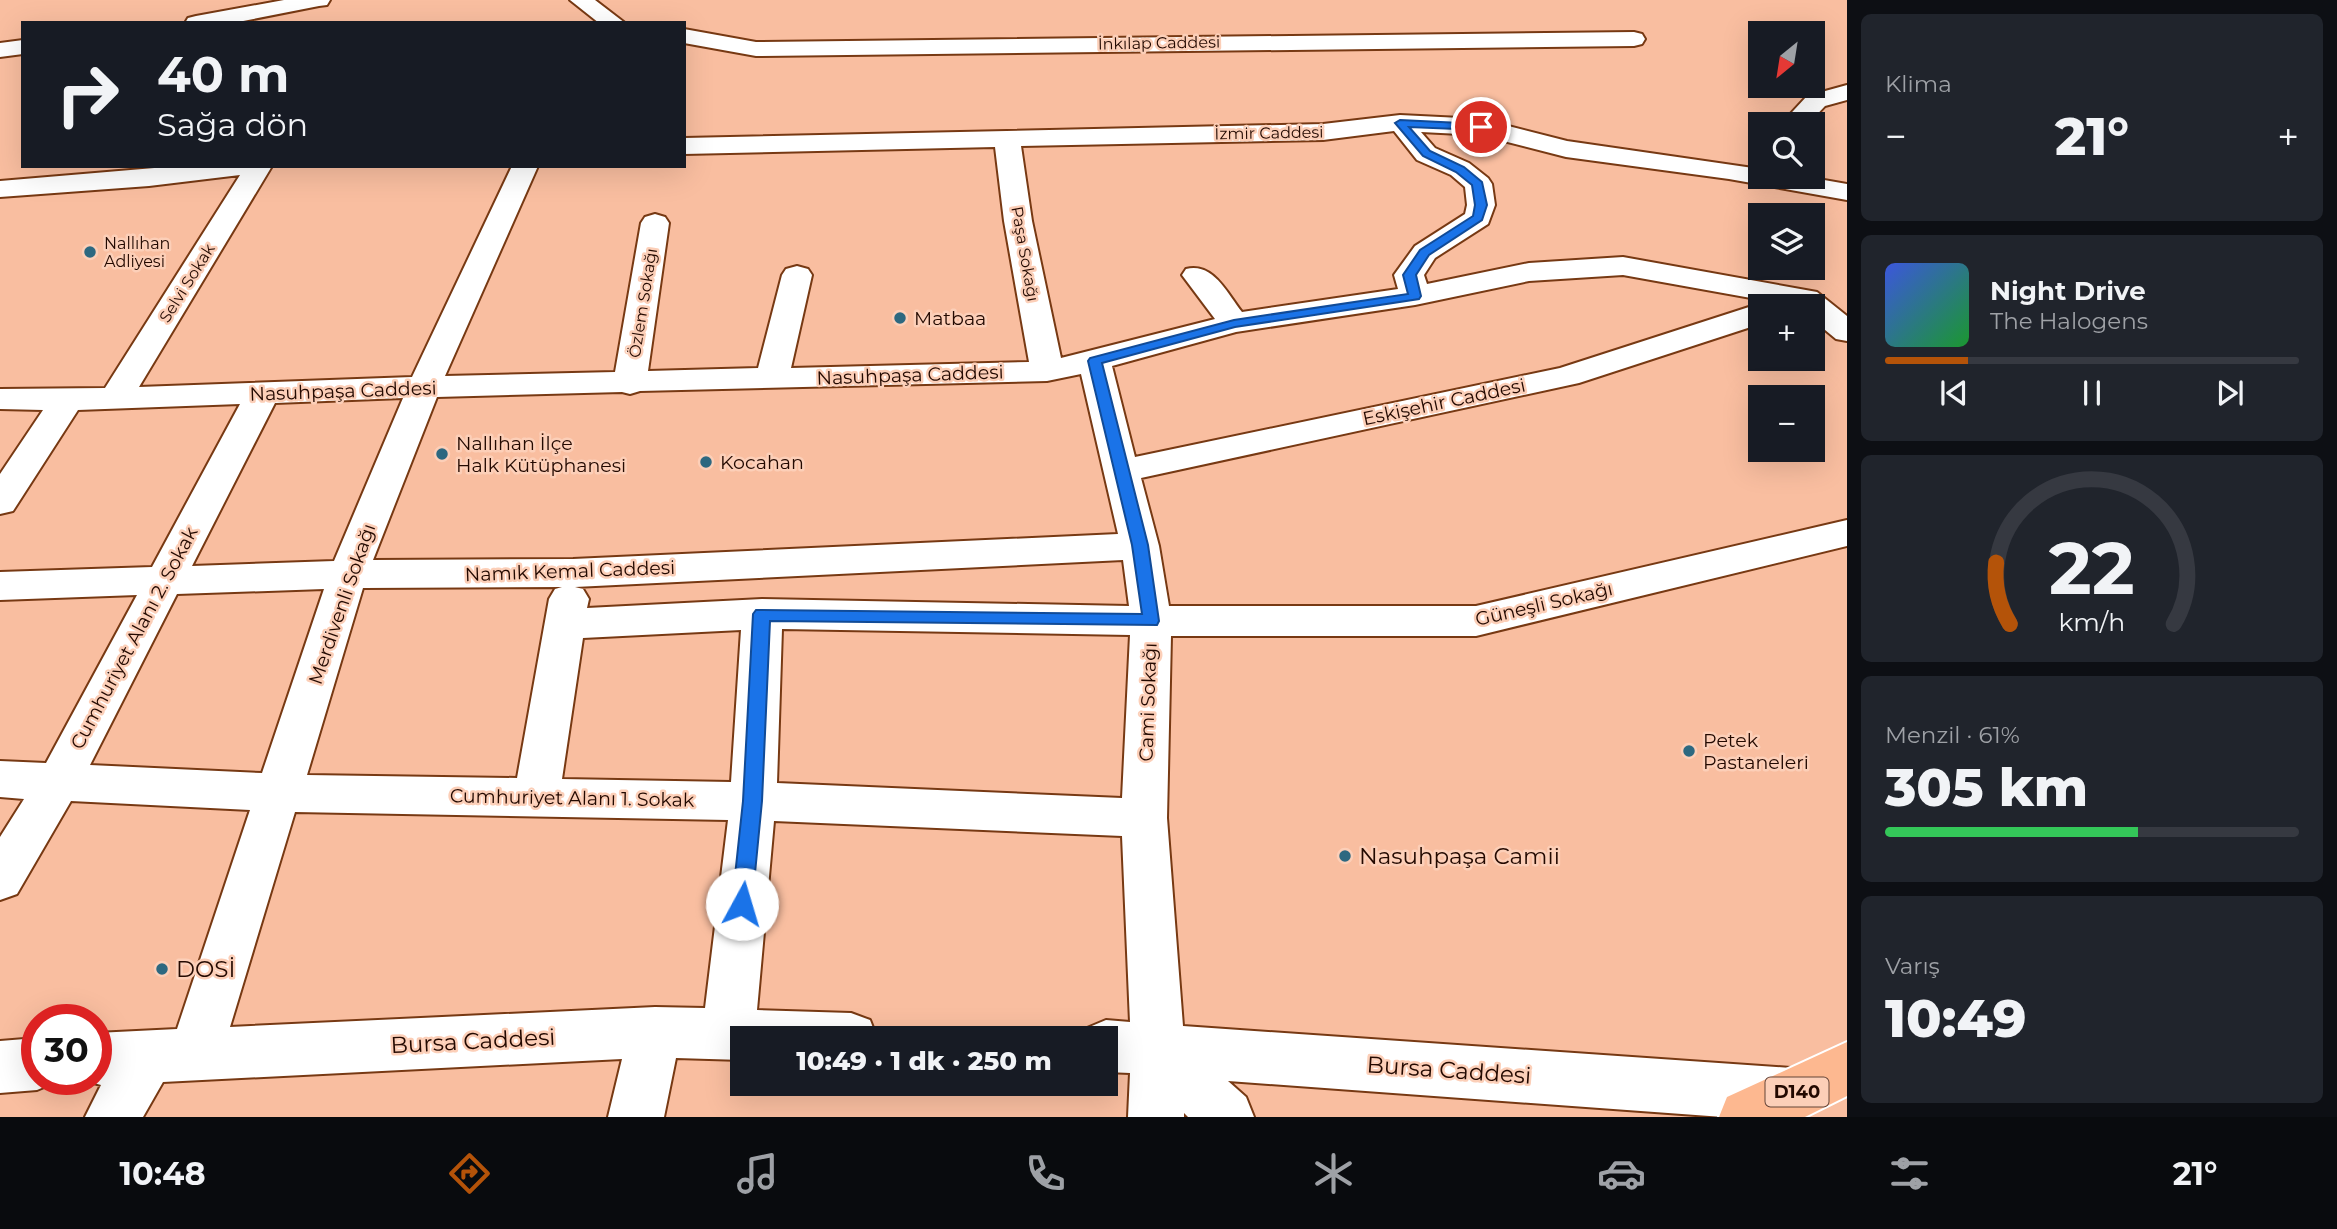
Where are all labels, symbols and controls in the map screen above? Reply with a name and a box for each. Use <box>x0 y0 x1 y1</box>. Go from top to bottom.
north arrow <box>1748 21 1825 98</box>
map controls <box>1748 21 1825 462</box>
street label: İnkılap Caddesi <box>1098 32 1220 54</box>
text: 40 m <box>157 45 289 104</box>
icon: right <box>42 49 133 140</box>
text: Klima <box>1885 70 1952 98</box>
pin <box>1451 97 1511 157</box>
text: Sağa dön <box>157 105 308 144</box>
text: 21° <box>2055 105 2129 168</box>
icon: arrive <box>1462 108 1500 146</box>
button: search <box>1748 112 1825 189</box>
text: − <box>1885 113 1907 160</box>
text: + <box>2277 113 2299 160</box>
street label: İzmir Caddesi <box>1214 123 1324 143</box>
button: layers <box>1748 203 1825 280</box>
street label: Paşa Sokağı <box>1007 205 1043 303</box>
place label: Nallıhan Adliyesi <box>104 234 170 271</box>
street label: Selvi Sokak <box>155 240 219 326</box>
marker: Nallıhan Adliyesi <box>82 244 98 260</box>
street label: Özlem Sokağı <box>624 247 661 359</box>
text: Night Drive <box>1990 275 2146 307</box>
button: + <box>1748 294 1825 371</box>
place label: Matbaa <box>914 307 986 330</box>
text: The Halogens <box>1990 307 2148 335</box>
marker: Matbaa <box>892 310 908 326</box>
street label: Nasuhpaşa Caddesi <box>816 360 1004 390</box>
street label: Eskişehir Caddesi <box>1361 374 1527 430</box>
icon: previous <box>1935 374 1973 412</box>
icon: pause <box>2073 374 2111 412</box>
icon: next <box>2211 374 2249 412</box>
street label: Nasuhpaşa Caddesi <box>249 376 437 406</box>
button: − <box>1748 385 1825 462</box>
place label: Nallıhan İlçe Halk Kütüphanesi <box>456 432 626 477</box>
marker: Nallıhan İlçe Halk Kütüphanesi <box>434 446 450 462</box>
place label: Kocahan <box>720 451 804 474</box>
marker: Kocahan <box>698 454 714 470</box>
street label: Merdivenli Sokağı <box>304 521 380 687</box>
street label: Cumhuriyet Alanı 2. Sokak <box>65 522 203 753</box>
text: 22 <box>2049 525 2135 613</box>
street label: Namık Kemal Caddesi <box>464 556 676 586</box>
street label: Güneşli Sokağı <box>1473 577 1615 631</box>
text: km/h <box>2059 607 2125 637</box>
street label: Cami Sokağı <box>1134 642 1162 762</box>
text: Menzil · 61% <box>1885 721 2020 749</box>
place label: Petek Pastaneleri <box>1703 729 1809 774</box>
marker: Petek Pastaneleri <box>1681 743 1697 759</box>
text: 305 km <box>1885 756 2088 819</box>
street label: Cumhuriyet Alanı 1. Sokak <box>450 784 695 812</box>
place label: Nasuhpaşa Camii <box>1359 842 1560 870</box>
marker: Nasuhpaşa Camii <box>1337 848 1353 864</box>
position arrow <box>705 867 779 941</box>
text: Varış <box>1885 952 1940 980</box>
place label: DOSİ <box>176 955 235 983</box>
marker: DOSİ <box>154 961 170 977</box>
text: 10:49 <box>1885 987 2026 1050</box>
speed limit sign: 30 <box>21 1004 112 1095</box>
street label: Bursa Caddesi <box>390 1023 556 1059</box>
text: 10:49 · 1 dk · 250 m <box>796 1045 1052 1077</box>
street label: Bursa Caddesi <box>1366 1050 1532 1090</box>
road number: D140 <box>1766 1078 1828 1106</box>
icon: directions <box>445 1149 494 1198</box>
icon: music <box>733 1149 782 1198</box>
icon: phone <box>1021 1149 1070 1198</box>
icon: climate <box>1309 1149 1358 1198</box>
icon: car <box>1597 1149 1646 1198</box>
icon: filters <box>1885 1149 1934 1198</box>
text: 10:48 <box>120 1154 206 1193</box>
text: 21° <box>2173 1154 2217 1193</box>

